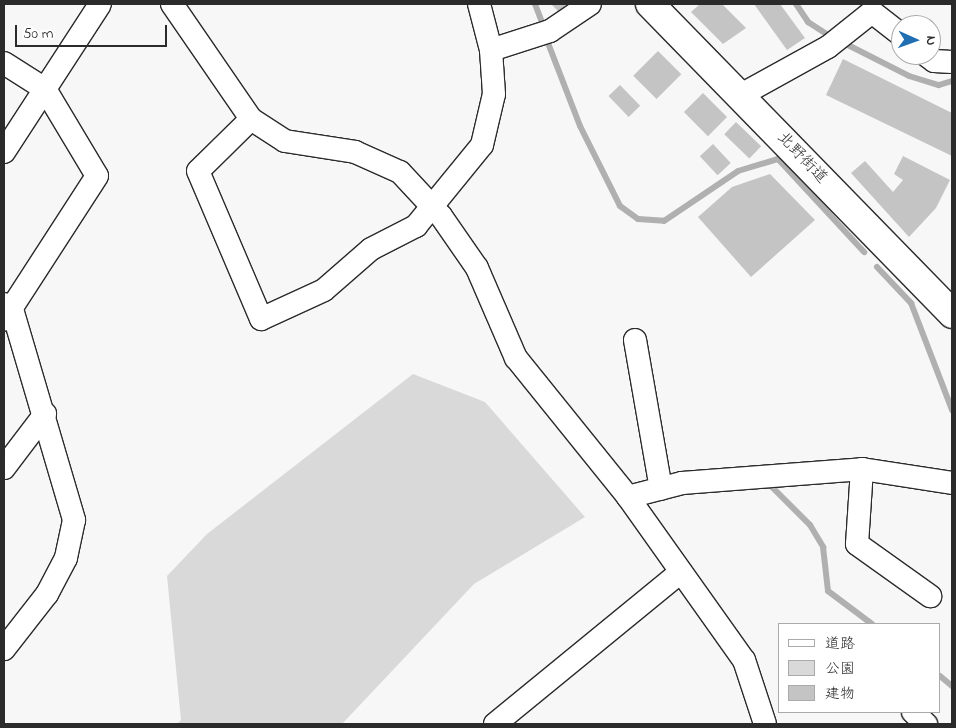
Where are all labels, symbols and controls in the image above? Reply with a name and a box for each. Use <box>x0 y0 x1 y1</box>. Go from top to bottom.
scale bar <box>18 15 170 47</box>
north arrow <box>891 15 941 65</box>
text: 50 m <box>23 23 53 45</box>
text: N <box>920 35 941 46</box>
street label: 北野街道 <box>773 128 831 188</box>
legend <box>778 623 941 713</box>
text: 道路 <box>825 633 855 655</box>
text: 公園 <box>825 658 855 680</box>
text: 建物 <box>825 683 855 705</box>

